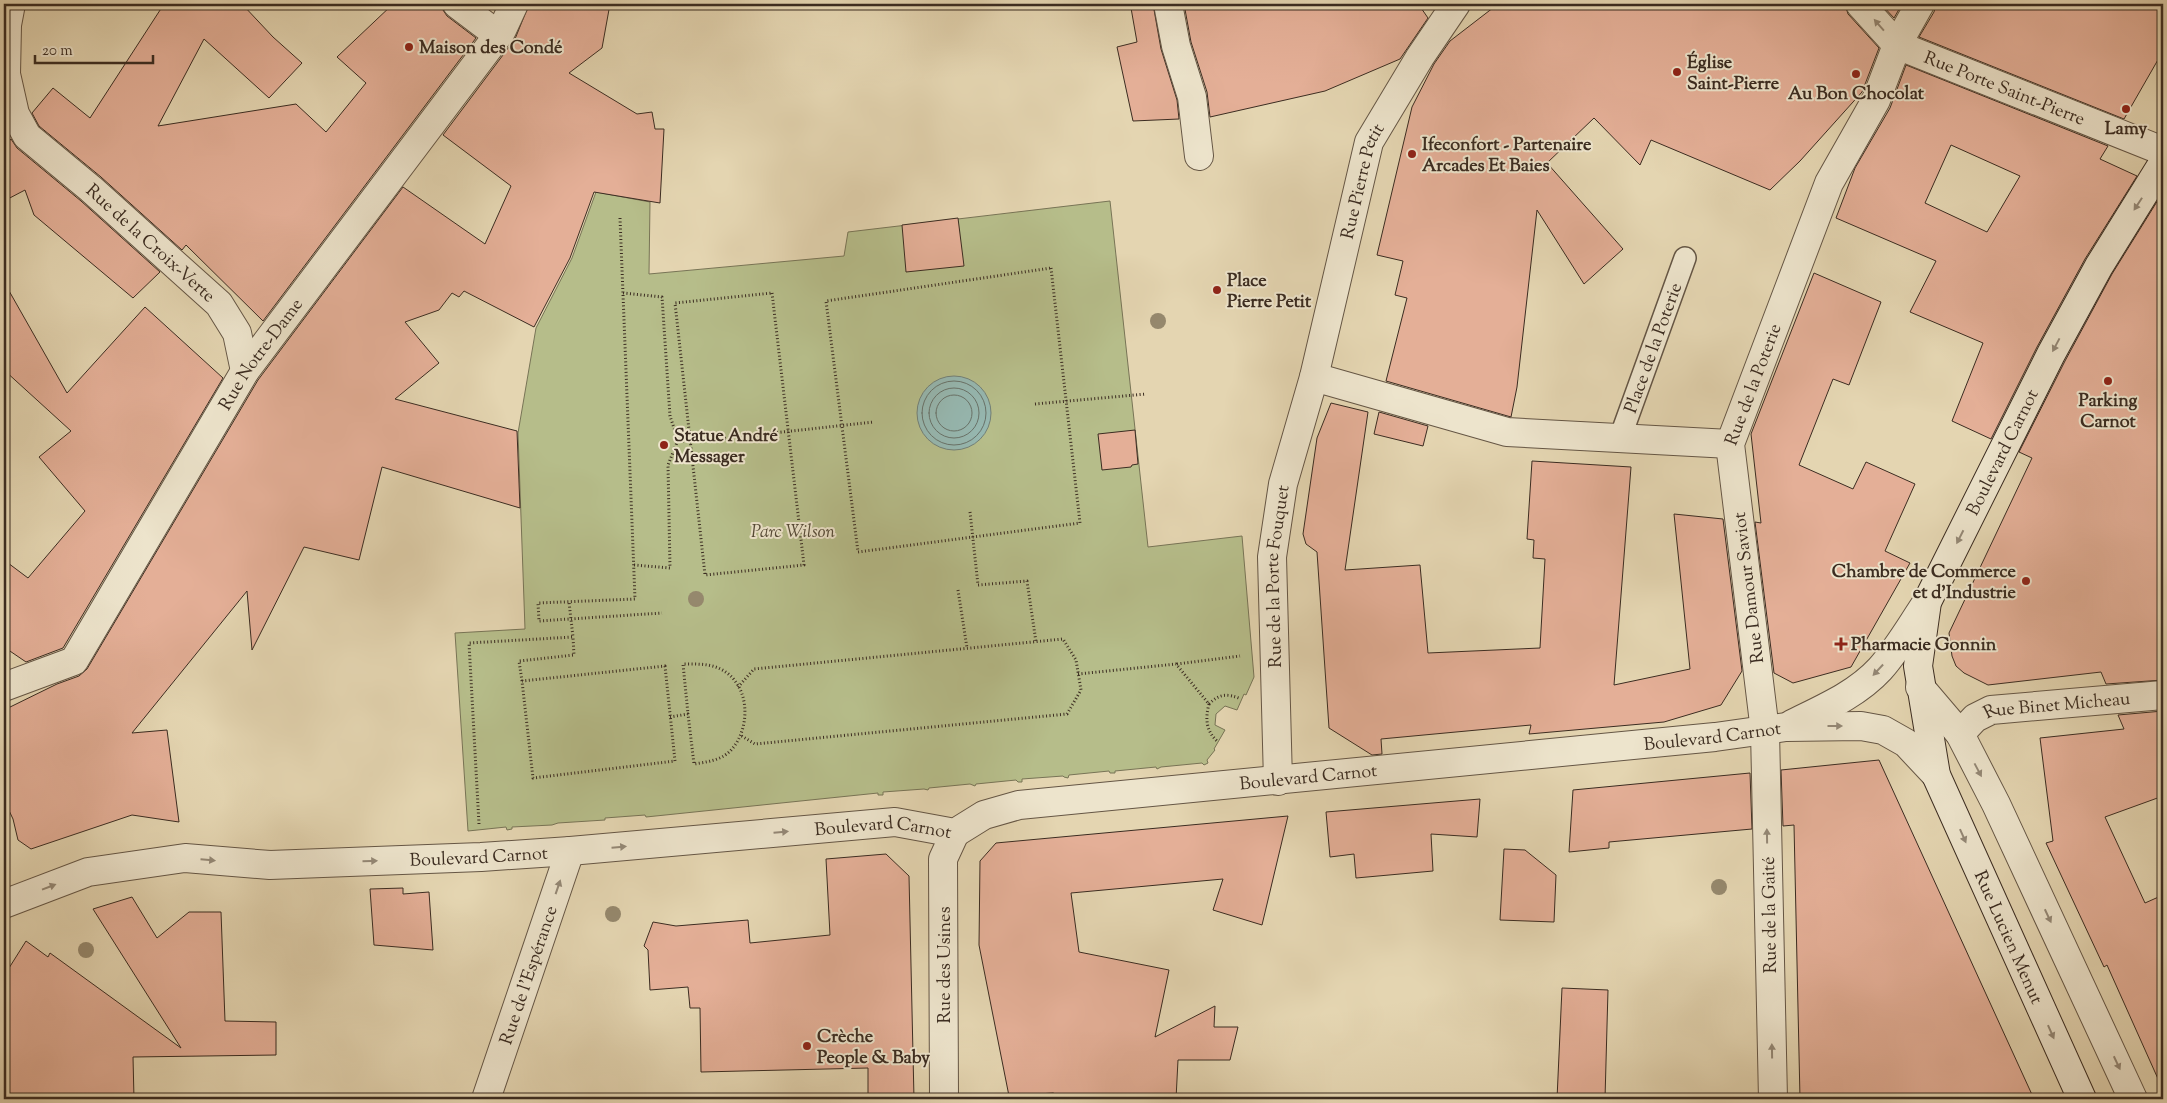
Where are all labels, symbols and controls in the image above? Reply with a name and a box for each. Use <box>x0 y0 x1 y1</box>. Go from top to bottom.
one-way arrow <box>1873 18 1884 31</box>
scale bar <box>35 32 152 64</box>
place label: Maison des Condé <box>419 36 563 62</box>
text: 20 m <box>42 41 73 62</box>
marker: Maison des Condé <box>403 41 415 53</box>
street label: Rue Porte Saint-Pierre <box>1919 46 2088 134</box>
place label: Église Saint-Pierre <box>1687 50 1780 98</box>
marker: Église Saint-Pierre <box>1671 66 1683 78</box>
marker: Au Bon Chocolat <box>1850 68 1862 80</box>
place label: Au Bon Chocolat <box>1788 82 1925 108</box>
marker: Lamy <box>2120 103 2132 115</box>
place label: Lamy <box>2105 117 2147 143</box>
street label: Rue Pierre Petit <box>1336 119 1392 242</box>
place label: Ifeconfort - Partenaire Arcades Et Baies <box>1422 133 1592 180</box>
marker: Ifeconfort - Partenaire Arcades Et Baies <box>1406 148 1418 160</box>
street label: Rue de la Croix-Verte <box>79 179 220 310</box>
one-way arrow <box>2133 198 2143 211</box>
place label: Place Pierre Petit <box>1227 269 1312 316</box>
street label: Place de la Poterie <box>1619 280 1690 417</box>
marker: Place Pierre Petit <box>1211 284 1223 296</box>
street label: Rue Notre-Dame <box>214 294 310 416</box>
street label: Rue de la Poterie <box>1720 320 1789 450</box>
one-way arrow <box>2052 337 2060 352</box>
marker: Parking Carnot <box>2102 375 2114 387</box>
street label: Boulevard Carnot <box>1961 385 2046 521</box>
place label: Parking Carnot <box>2079 389 2138 436</box>
place label: Statue André Messager <box>674 424 779 471</box>
marker: Statue André Messager <box>658 439 670 451</box>
street label: Rue de la Porte Fouquet <box>1261 484 1298 668</box>
street label: Rue Damour Saviot <box>1728 511 1772 665</box>
park label: Parc Wilson <box>751 520 836 546</box>
one-way arrow <box>1956 529 1964 544</box>
place label: Chambre de Commerce et d'Industrie <box>1832 560 2017 607</box>
marker: Chambre de Commerce et d'Industrie <box>2020 575 2032 587</box>
place label: Pharmacie Gonnin <box>1851 633 1997 659</box>
marker: Pharmacie Gonnin <box>1835 638 1847 650</box>
one-way arrow <box>1872 664 1884 676</box>
street label: Rue Binet Micheau <box>1979 687 2132 727</box>
street label: Boulevard Carnot <box>1642 717 1783 759</box>
one-way arrow <box>1827 722 1843 730</box>
street label: Boulevard Carnot <box>1238 759 1379 798</box>
one-way arrow <box>1974 762 1982 777</box>
street label: Boulevard Carnot <box>813 811 953 847</box>
one-way arrow <box>1763 827 1771 843</box>
one-way arrow <box>773 828 789 836</box>
one-way arrow <box>1959 829 1967 843</box>
street label: Boulevard Carnot <box>409 842 549 875</box>
one-way arrow <box>611 842 627 850</box>
one-way arrow <box>200 856 216 864</box>
street label: Rue de la Gaité <box>1757 856 1785 974</box>
one-way arrow <box>363 857 379 865</box>
street label: Rue Lucien Menut <box>1966 867 2048 1009</box>
one-way arrow <box>555 880 562 895</box>
one-way arrow <box>42 883 57 890</box>
street label: Rue de l'Espérance <box>494 903 566 1049</box>
street label: Rue des Usines <box>933 906 959 1024</box>
one-way arrow <box>2045 909 2053 923</box>
place label: Crèche People & Baby <box>817 1025 930 1072</box>
one-way arrow <box>2048 1025 2056 1039</box>
marker: Crèche People & Baby <box>801 1040 813 1052</box>
one-way arrow <box>1768 1042 1776 1058</box>
one-way arrow <box>2112 1056 2121 1071</box>

